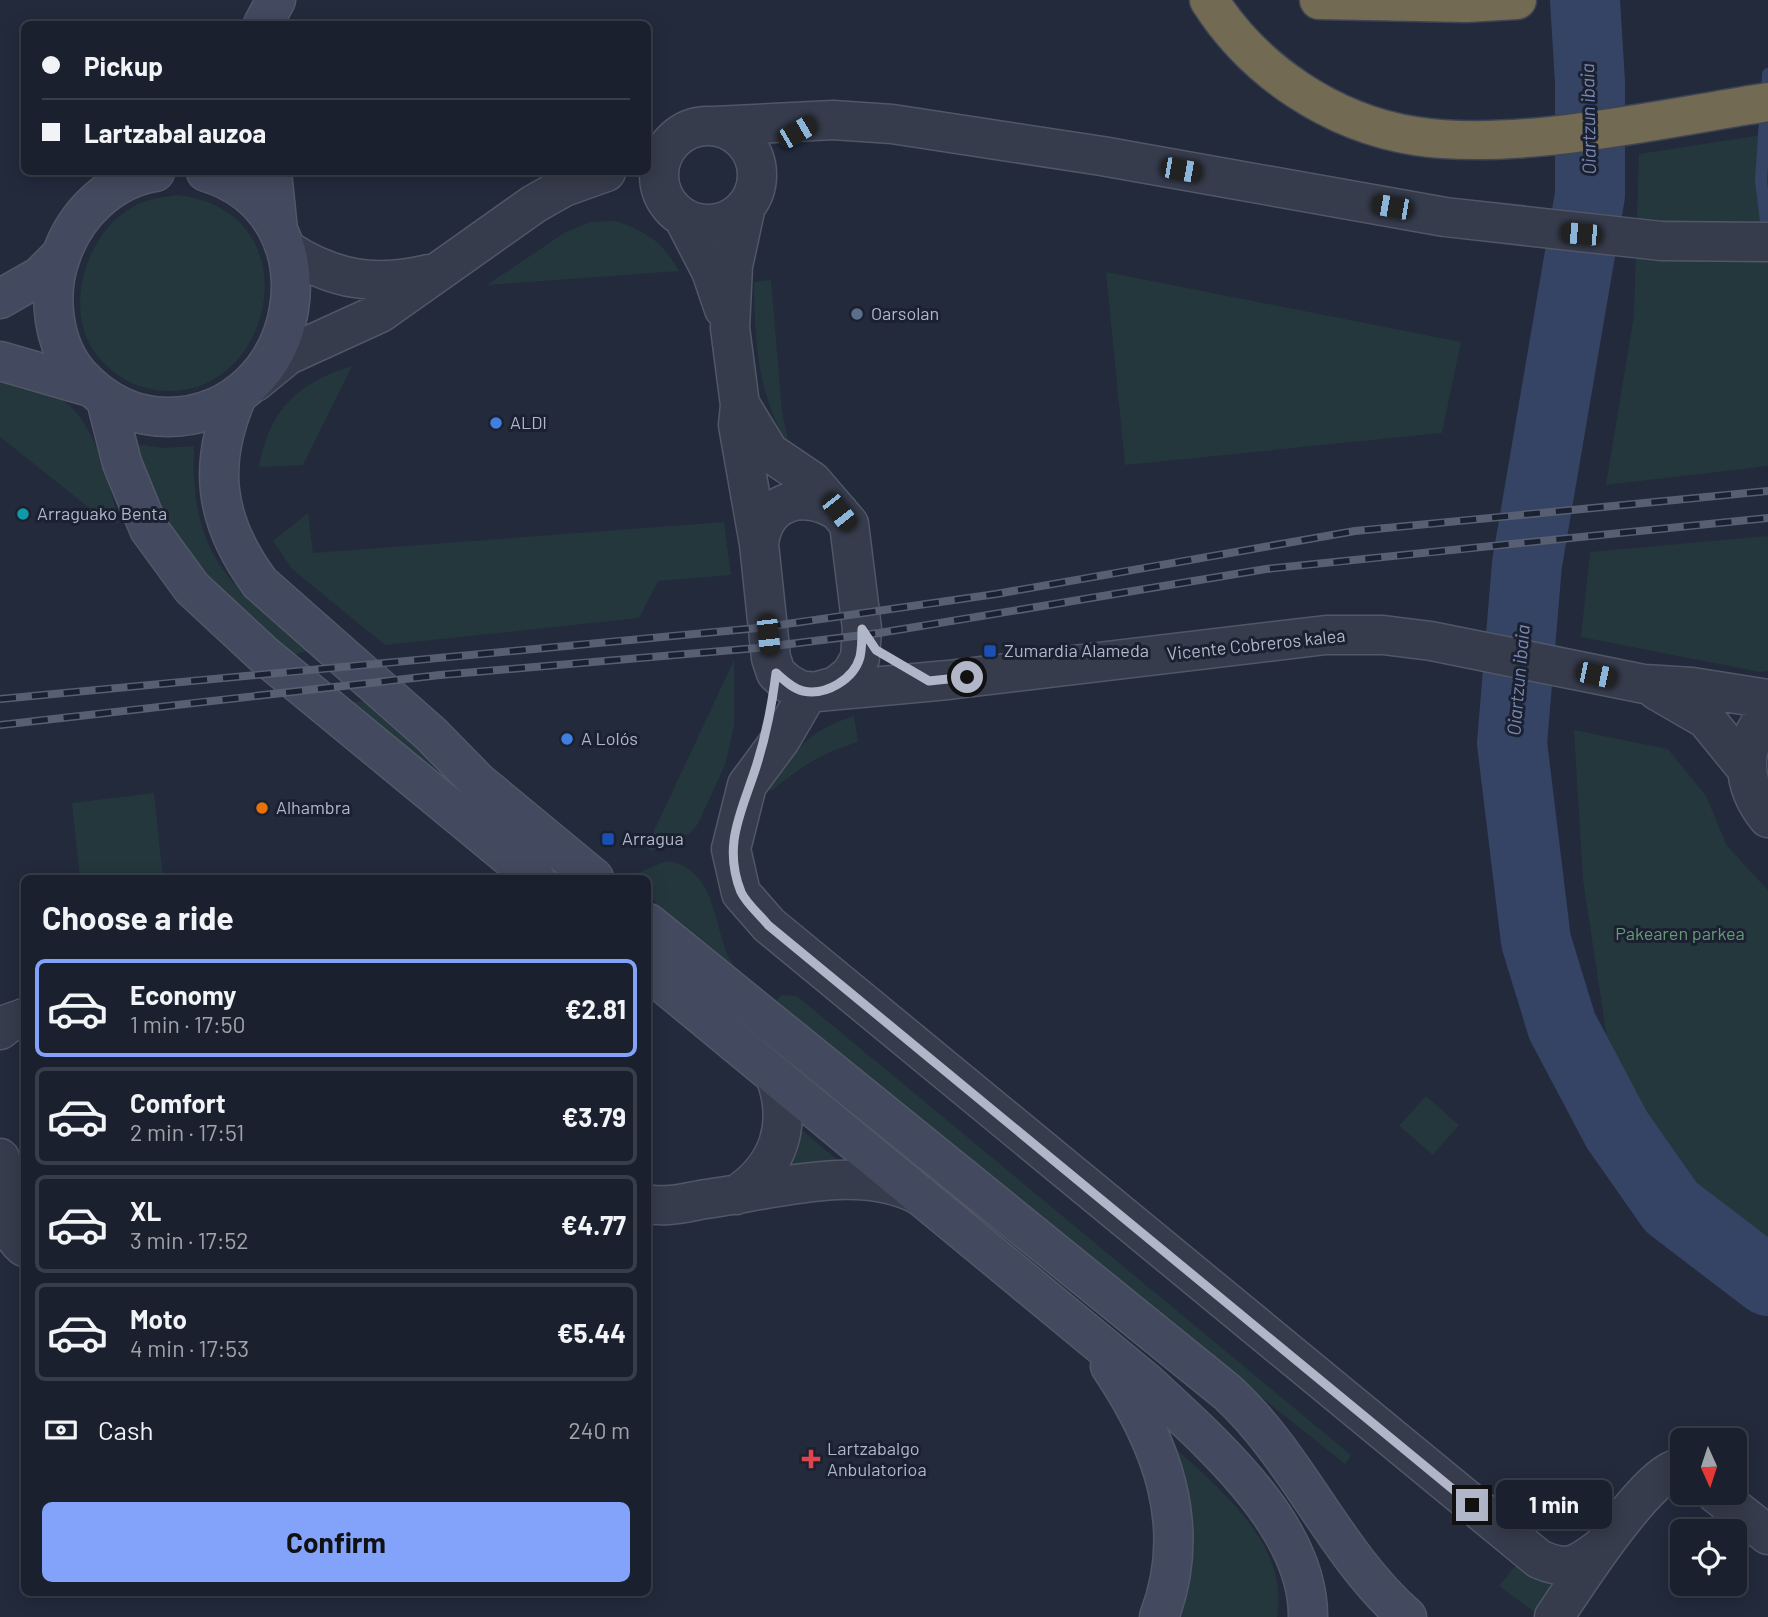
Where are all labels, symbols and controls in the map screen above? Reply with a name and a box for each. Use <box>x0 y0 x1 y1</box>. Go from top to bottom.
text: Pickup <box>84 50 163 81</box>
water label: Oiartzun ibaia <box>1575 63 1600 175</box>
car <box>774 112 821 152</box>
text: Lartzabal auzoa <box>84 117 266 148</box>
car <box>1159 156 1204 184</box>
car <box>1370 193 1415 221</box>
car <box>1560 222 1603 246</box>
place label: Oarsolan <box>871 302 939 324</box>
marker: Oarsolan <box>849 306 865 322</box>
place label: ALDI <box>510 411 547 433</box>
marker: ALDI <box>488 415 504 431</box>
car <box>818 489 861 535</box>
place label: Arraguako Benta <box>37 502 167 524</box>
marker: Arraguako Benta <box>15 506 31 522</box>
car <box>756 613 781 657</box>
street label: Vicente Cobreros kalea <box>1166 624 1346 664</box>
water label: Oiartzun ibaia <box>1501 624 1534 736</box>
place label: Zumardia Alameda <box>1004 639 1149 661</box>
marker: Zumardia Alameda <box>982 643 998 659</box>
car <box>1574 660 1619 690</box>
route start <box>951 661 983 693</box>
place label: A Lolós <box>581 727 638 749</box>
marker: A Lolós <box>559 731 575 747</box>
place label: Alhambra <box>276 796 350 818</box>
marker: Alhambra <box>254 800 270 816</box>
place label: Arragua <box>622 827 684 849</box>
marker: Arragua <box>600 831 616 847</box>
text: Choose a ride <box>42 898 234 936</box>
park label: Pakearen parkea <box>1615 922 1745 944</box>
icon: car <box>46 977 109 1040</box>
text: Economy <box>130 979 236 1010</box>
text: €2.81 <box>565 993 626 1024</box>
text: 1 min · 17:50 <box>130 1010 246 1038</box>
icon: car <box>46 1085 109 1148</box>
text: Comfort <box>130 1087 226 1118</box>
text: €3.79 <box>562 1101 626 1132</box>
text: 2 min · 17:51 <box>130 1118 244 1146</box>
icon: car <box>46 1193 109 1256</box>
text: XL <box>130 1195 161 1226</box>
text: €4.77 <box>561 1209 626 1240</box>
text: 3 min · 17:52 <box>130 1226 249 1254</box>
icon: car <box>46 1301 109 1364</box>
text: Moto <box>130 1303 187 1334</box>
text: €5.44 <box>557 1317 626 1348</box>
text: 4 min · 17:53 <box>130 1334 249 1362</box>
icon: cash <box>42 1411 80 1449</box>
text: Cash <box>98 1414 153 1445</box>
text: 240 m <box>568 1416 630 1444</box>
north arrow <box>1670 1428 1746 1505</box>
map controls <box>1670 1428 1747 1596</box>
place label: Lartzabalgo Anbulatorioa <box>827 1437 927 1480</box>
marker: Lartzabalgo Anbulatorioa <box>801 1449 821 1469</box>
callout: 1 min <box>1496 1480 1612 1530</box>
route end <box>1456 1489 1488 1521</box>
text: 1 min <box>1529 1490 1579 1518</box>
button: Confirm <box>42 1502 630 1582</box>
button: locate <box>1670 1519 1747 1596</box>

